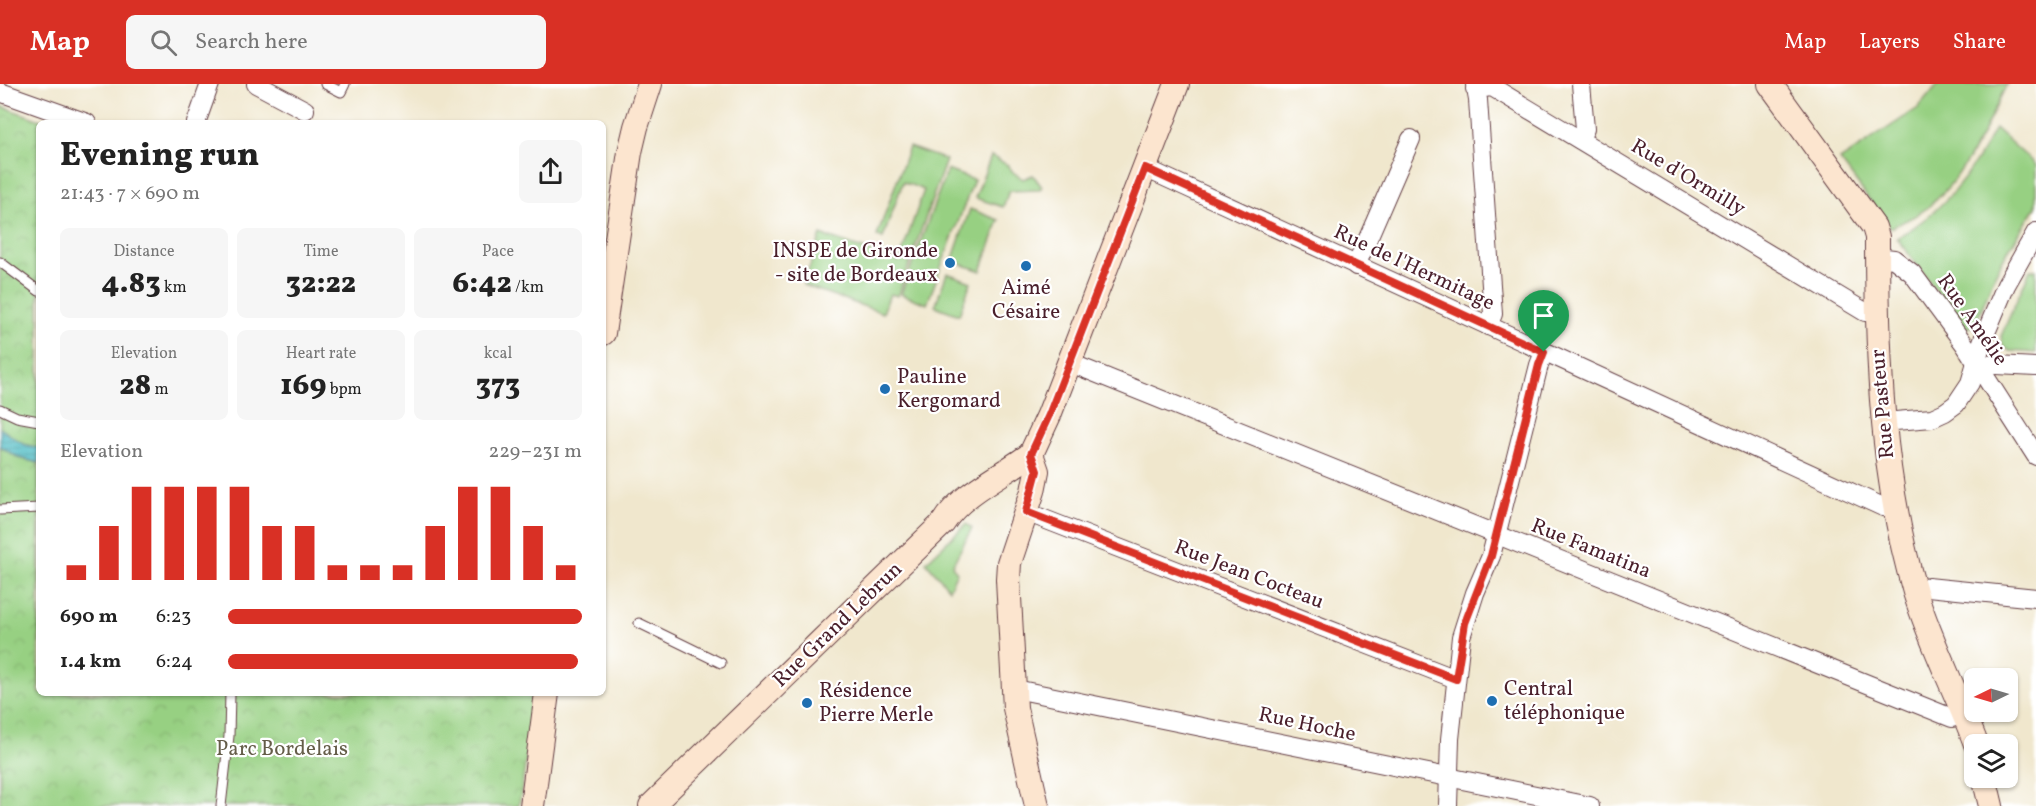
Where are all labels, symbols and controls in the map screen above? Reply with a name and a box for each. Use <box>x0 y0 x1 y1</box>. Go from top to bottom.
search box <box>126 15 546 69</box>
text: Map <box>30 23 90 62</box>
icon: search <box>147 26 180 59</box>
text: Search here <box>195 27 308 58</box>
text: Map <box>1784 28 1826 57</box>
text: Layers <box>1859 28 1920 57</box>
text: Share <box>1953 28 2006 57</box>
street label: Rue d'Ormilly <box>1625 132 1751 224</box>
text: Evening run <box>60 134 259 180</box>
button: share <box>519 140 582 203</box>
text: 21:43 · 7 × 690 m <box>60 180 200 208</box>
street label: Rue de l'Hermitage <box>1329 218 1499 318</box>
place label: INSPE de Gironde - site de Bordeaux <box>772 237 938 290</box>
text: Distance <box>113 241 175 263</box>
text: Time <box>303 241 339 263</box>
text: Pace <box>482 241 514 263</box>
marker: INSPE de Gironde - site de Bordeaux <box>943 256 957 270</box>
marker: Aimé Césaire <box>1019 259 1033 273</box>
text: 4.83 <box>101 263 161 305</box>
text: 32:22 <box>286 263 356 305</box>
text: 6:42 <box>452 263 512 305</box>
street label: Rue Amélie <box>1930 268 2014 372</box>
place label: Aimé Césaire <box>992 274 1060 327</box>
text: km <box>161 277 187 299</box>
text: /km <box>512 277 544 299</box>
pin <box>1518 290 1569 352</box>
icon: arrive <box>1527 299 1560 332</box>
text: Elevation <box>111 343 177 365</box>
text: Heart rate <box>286 343 356 365</box>
text: kcal <box>484 343 512 365</box>
street label: Rue Pasteur <box>1864 348 1902 460</box>
place label: Pauline Kergomard <box>897 363 1001 416</box>
text: 28 <box>119 365 151 407</box>
text: 169 <box>280 365 326 407</box>
text: 373 <box>476 365 520 407</box>
text: m <box>151 379 169 401</box>
text: bpm <box>326 379 362 401</box>
marker: Pauline Kergomard <box>878 382 892 396</box>
text: Elevation <box>60 438 143 466</box>
text: 229–231 m <box>489 438 582 466</box>
street label: Rue Famatina <box>1527 512 1655 586</box>
street label: Rue Jean Cocteau <box>1170 533 1328 617</box>
street label: Rue Grand Lebrun <box>767 556 909 694</box>
text: 690 m <box>60 603 118 631</box>
text: 6:23 <box>156 603 191 631</box>
text: 1.4 km <box>60 648 121 676</box>
text: 6:24 <box>156 648 193 676</box>
north arrow <box>1964 668 2018 722</box>
map controls <box>1964 668 2018 788</box>
place label: Central téléphonique <box>1504 675 1625 728</box>
place label: Résidence Pierre Merle <box>819 677 933 730</box>
marker: Central téléphonique <box>1485 694 1499 708</box>
marker: Résidence Pierre Merle <box>800 696 814 710</box>
street label: Rue Hoche <box>1256 701 1358 749</box>
button: layers <box>1964 734 2018 788</box>
park label: Parc Bordelais <box>216 735 348 764</box>

